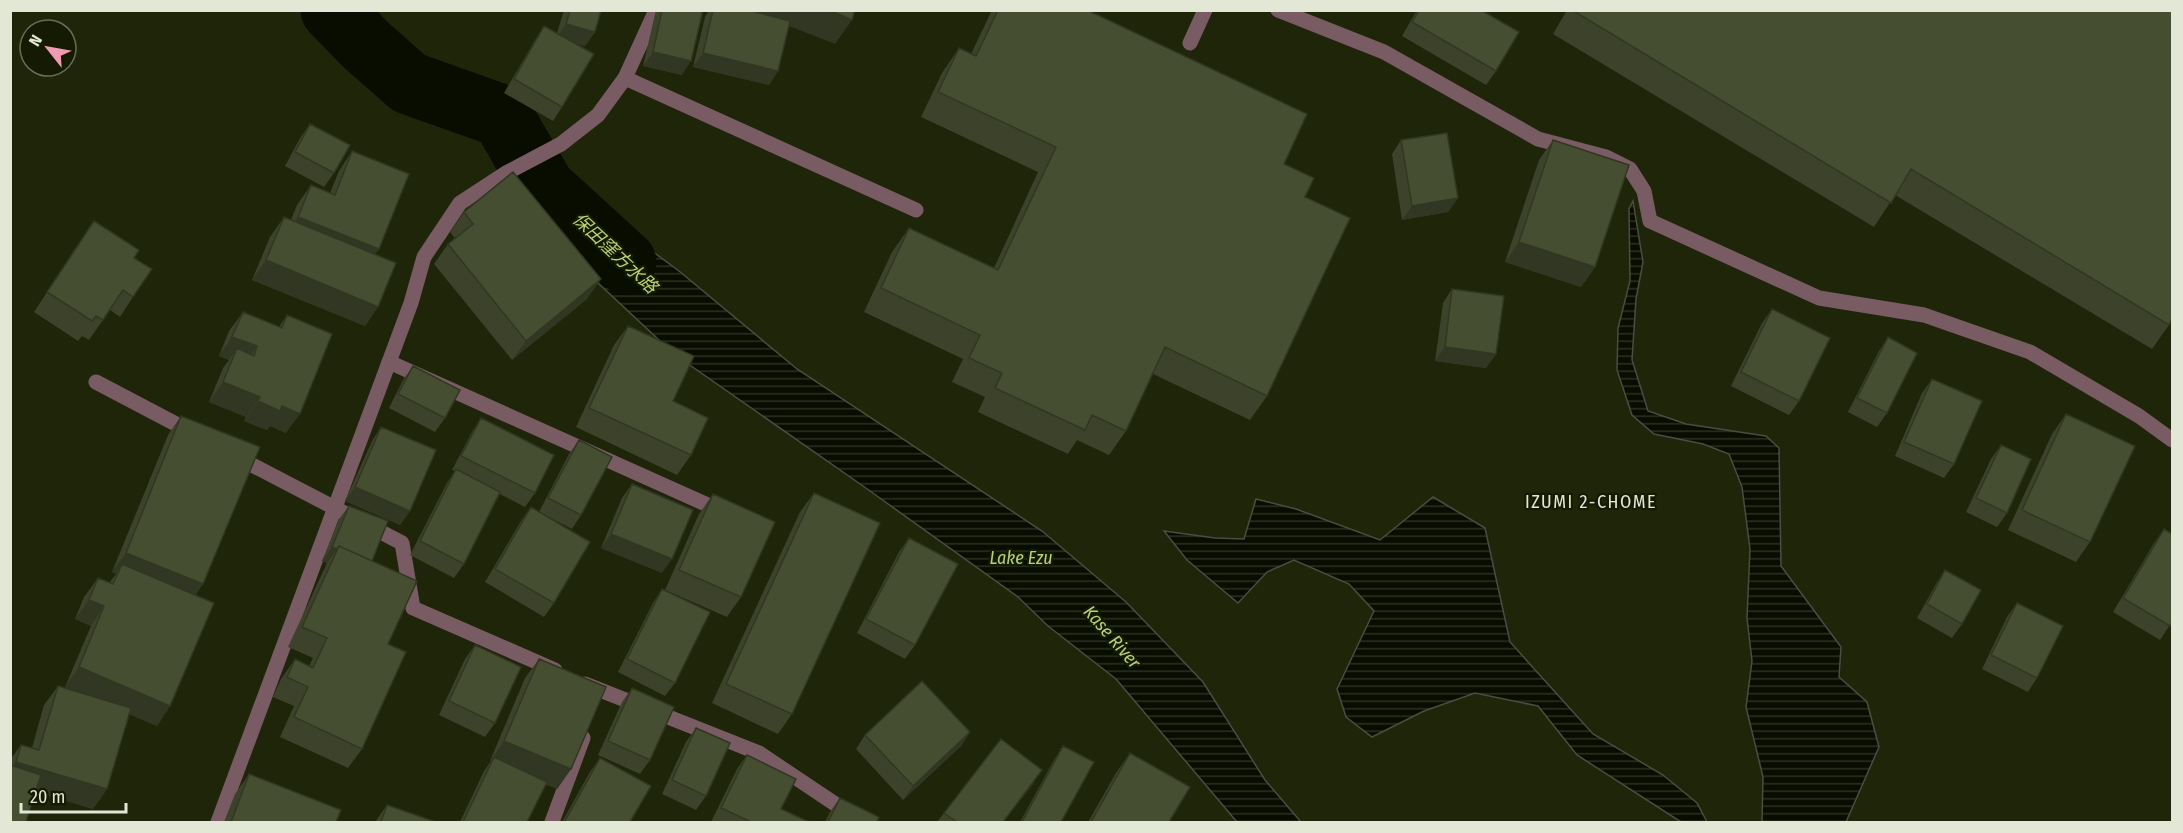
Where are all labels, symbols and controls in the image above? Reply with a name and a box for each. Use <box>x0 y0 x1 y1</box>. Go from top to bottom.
north arrow <box>18 18 78 78</box>
text: N <box>25 32 46 50</box>
water label: 保田窪方水路 <box>568 208 663 299</box>
district label: IZUMI 2-CHOME <box>1525 491 1657 513</box>
water label: Lake Ezu <box>989 547 1053 569</box>
water label: Kase River <box>1079 601 1146 673</box>
scale bar <box>21 776 126 814</box>
text: 20 m <box>30 786 65 808</box>

